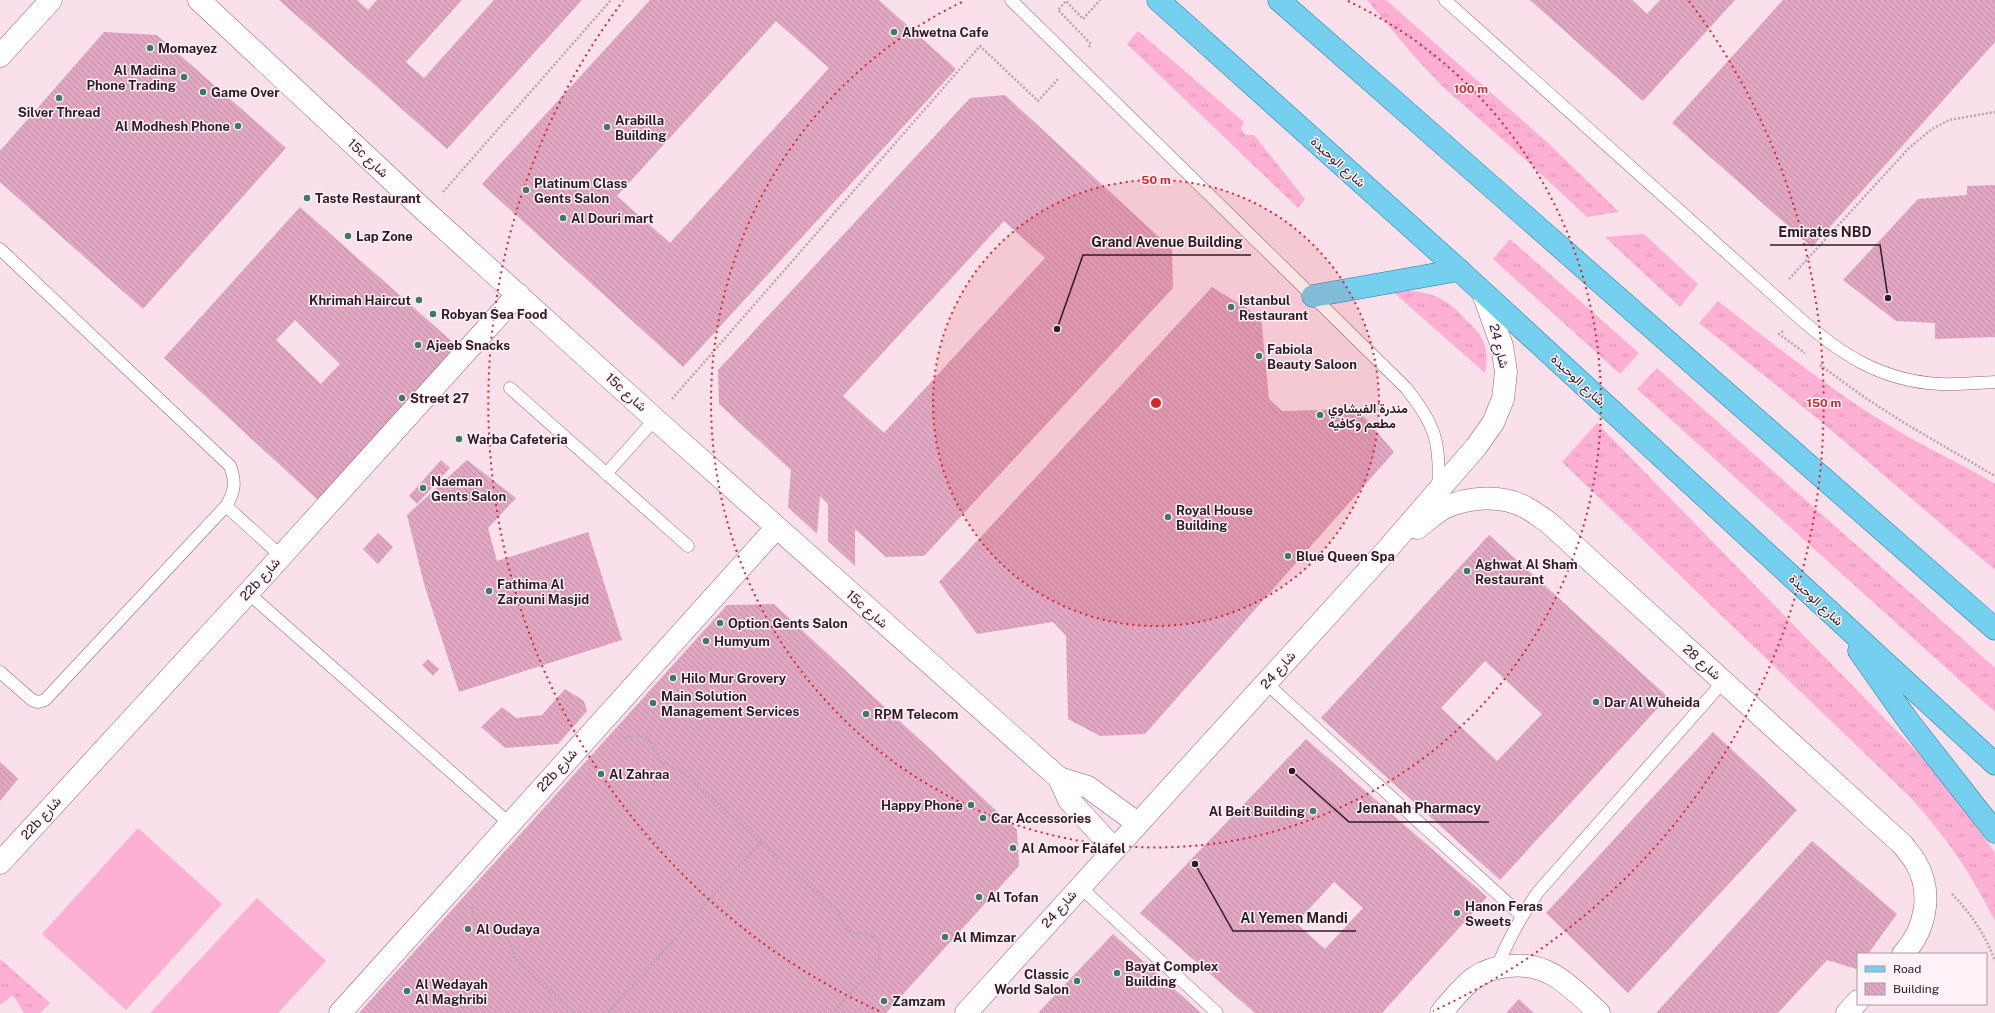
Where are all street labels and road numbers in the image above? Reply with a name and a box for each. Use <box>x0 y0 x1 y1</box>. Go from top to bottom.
street label: شارع الوحيدة <box>1306 134 1368 192</box>
street label: 15c شارع <box>343 135 391 182</box>
street label: شارع 24 <box>1484 322 1512 370</box>
street label: شارع الوحيدة <box>1547 351 1608 410</box>
street label: 15c شارع <box>601 370 650 416</box>
street label: 22b شارع <box>237 554 285 605</box>
street label: شارع الوحيدة <box>1785 571 1846 630</box>
street label: 15c شارع <box>842 587 891 633</box>
street label: شارع 28 <box>1679 641 1724 684</box>
street label: شارع 24 <box>1257 648 1300 693</box>
street label: 22b شارع <box>534 745 582 796</box>
street label: 22b شارع <box>18 793 66 844</box>
street label: شارع 24 <box>1038 887 1081 932</box>

